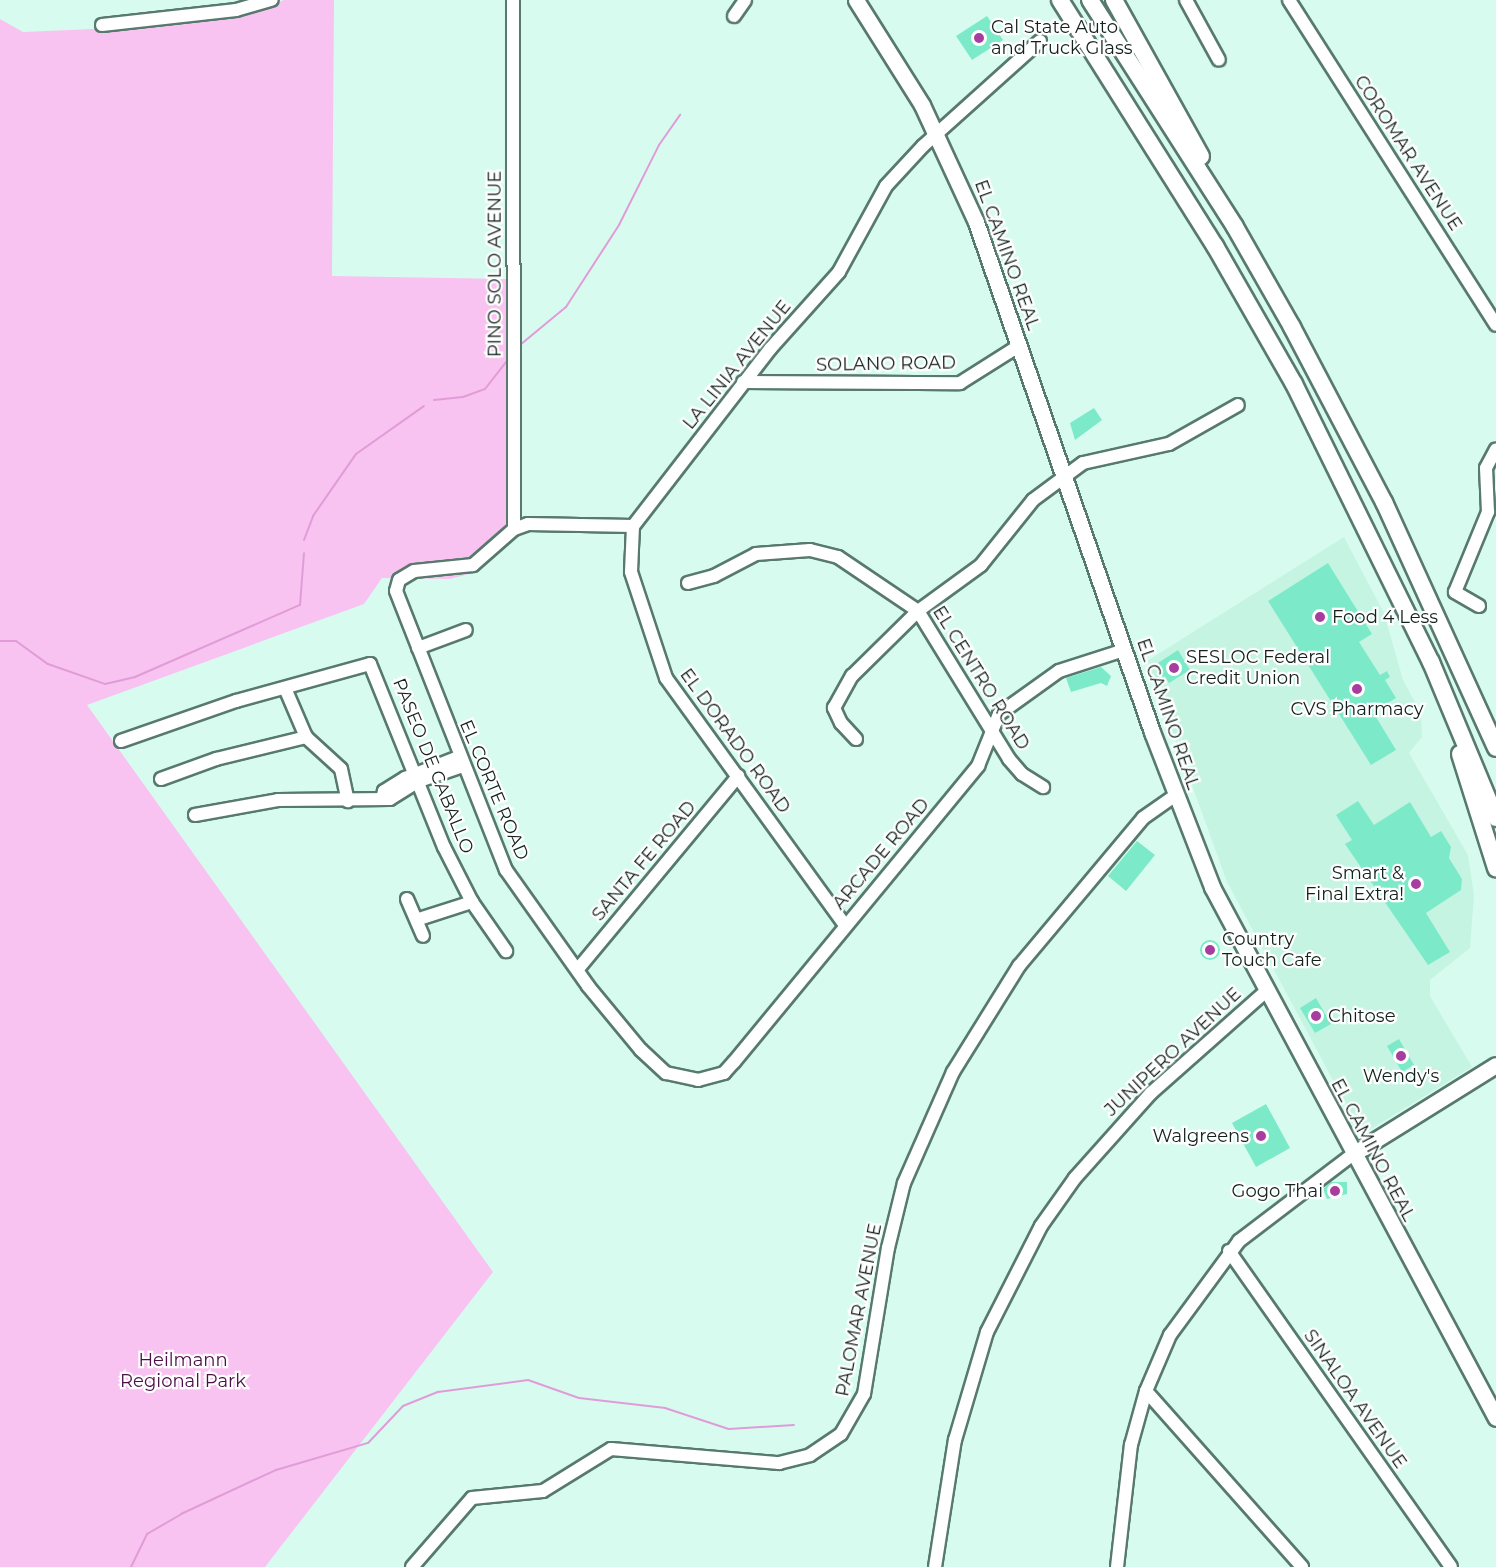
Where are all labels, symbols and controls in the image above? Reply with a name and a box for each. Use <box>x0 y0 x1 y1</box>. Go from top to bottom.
place label: Cal State Auto and Truck Glass <box>991 17 1133 60</box>
marker: Cal State Auto and Truck Glass <box>972 31 986 45</box>
street label: COROMAR AVENUE <box>1350 71 1466 235</box>
street label: PINO SOLO AVENUE <box>484 171 506 357</box>
street label: EL CAMINO REAL <box>970 177 1044 333</box>
street label: LA LINIA AVENUE <box>678 296 796 434</box>
street label: SOLANO ROAD <box>816 352 956 376</box>
street label: EL CENTRO ROAD <box>928 602 1034 754</box>
place label: Food 4 Less <box>1332 606 1438 628</box>
marker: Food 4 Less <box>1313 610 1327 624</box>
street label: EL CAMINO REAL <box>1132 636 1204 792</box>
place label: SESLOC Federal Credit Union <box>1186 647 1330 690</box>
marker: SESLOC Federal Credit Union <box>1167 661 1181 675</box>
street label: EL DORADO ROAD <box>675 664 795 818</box>
street label: PASEO DE CABALLO <box>388 675 478 857</box>
marker: CVS Pharmacy <box>1350 682 1364 696</box>
place label: CVS Pharmacy <box>1290 698 1424 720</box>
street label: EL CORTE ROAD <box>455 717 533 863</box>
street label: ARCADE ROAD <box>828 794 934 914</box>
street label: SANTA FE ROAD <box>588 797 700 925</box>
place label: Smart & Final Extra! <box>1305 863 1404 906</box>
marker: Smart & Final Extra! <box>1409 877 1423 891</box>
place label: Country Touch Cafe <box>1222 929 1322 972</box>
marker: Country Touch Cafe <box>1203 943 1217 957</box>
street label: JUNIPERO AVENUE <box>1100 983 1246 1121</box>
place label: Chitose <box>1328 1005 1396 1027</box>
marker: Chitose <box>1309 1009 1323 1023</box>
marker: Wendy's <box>1394 1049 1408 1063</box>
place label: Wendy's <box>1363 1065 1439 1087</box>
street label: EL CAMINO REAL <box>1326 1075 1420 1225</box>
place label: Walgreens <box>1153 1125 1249 1147</box>
marker: Walgreens <box>1254 1129 1268 1143</box>
place label: Gogo Thai <box>1232 1180 1323 1202</box>
marker: Gogo Thai <box>1328 1184 1342 1198</box>
street label: PALOMAR AVENUE <box>832 1222 886 1398</box>
street label: SINALOA AVENUE <box>1299 1325 1411 1473</box>
park label: Heilmann Regional Park <box>120 1350 246 1392</box>

